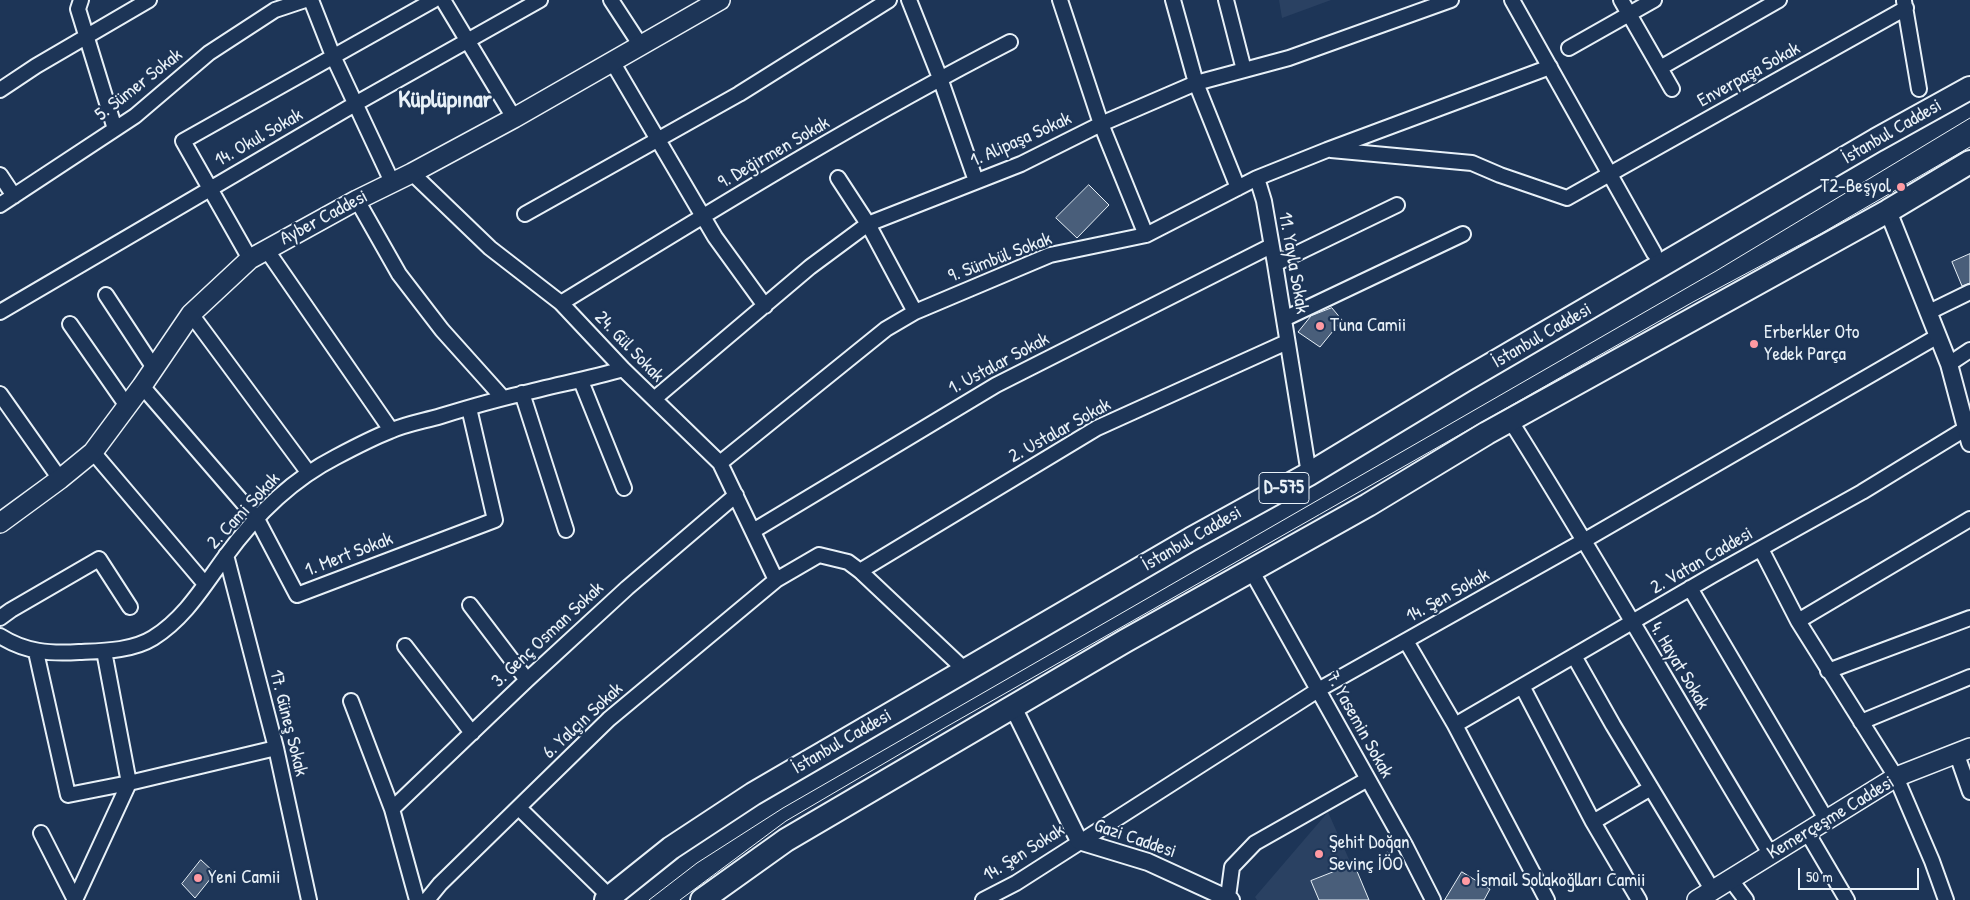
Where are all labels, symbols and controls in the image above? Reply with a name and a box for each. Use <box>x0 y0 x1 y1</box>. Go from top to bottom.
street label: Enverpaşa Sokak <box>1694 37 1804 113</box>
street label: 5. Sümer Sokak <box>91 44 187 126</box>
district label: Küplüpınar <box>398 87 492 115</box>
street label: İstanbul Caddesi <box>1838 94 1946 170</box>
street label: 14. Okul Sokak <box>211 104 307 172</box>
street label: 1. Alipaşa Sokak <box>967 108 1075 172</box>
street label: 9. Değirmen Sokak <box>714 112 834 194</box>
place label: T2-Beşyol <box>1820 176 1891 198</box>
marker: T2-Beşyol <box>1895 181 1907 193</box>
street label: Ayber Caddesi <box>276 185 372 251</box>
street label: 11. Yayla Sokak <box>1273 211 1313 315</box>
street label: 9. Sümbül Sokak <box>945 228 1055 288</box>
street label: İstanbul Caddesi <box>1488 298 1596 374</box>
street label: 24. Gül Sokak <box>589 307 669 387</box>
place label: Tuna Camii <box>1330 315 1406 337</box>
marker: Tuna Camii <box>1314 320 1326 332</box>
place label: Erberkler Oto Yedek Parça <box>1764 322 1859 366</box>
street label: 1. Ustalar Sokak <box>945 328 1053 400</box>
marker: Erberkler Oto Yedek Parça <box>1748 338 1760 350</box>
street label: 2. Ustalar Sokak <box>1005 394 1115 468</box>
street label: 2. Cami Sokak <box>203 468 285 554</box>
road number: D-575 <box>1259 472 1309 503</box>
street label: İstanbul Caddesi <box>1138 501 1246 577</box>
street label: 2. Vatan Caddesi <box>1647 523 1757 599</box>
street label: 1. Mert Sokak <box>302 528 396 582</box>
street label: 14. Şen Sokak <box>1403 564 1493 628</box>
street label: 3. Genç Osman Sokak <box>487 577 609 693</box>
street label: 4. Hayat Sokak <box>1644 618 1714 714</box>
street label: 17. Güneş Sokak <box>264 667 312 779</box>
street label: 7. Yasemin Sokak <box>1320 668 1398 782</box>
street label: 6. Yalçın Sokak <box>538 678 628 764</box>
street label: İstanbul Caddesi <box>788 704 896 780</box>
street label: Kemerçeşme Caddesi <box>1763 771 1899 865</box>
street label: Gazi Caddesi <box>1091 814 1179 864</box>
street label: 14. Şen Sokak <box>979 819 1069 887</box>
place label: Şehit Doğan Sevinç İÖO <box>1329 832 1410 876</box>
marker: Şehit Doğan Sevinç İÖO <box>1313 848 1325 860</box>
scale bar <box>1800 858 1921 890</box>
text: 50 m <box>1806 866 1833 887</box>
place label: Yeni Camii <box>208 867 280 889</box>
place label: İsmail Solakoğlları Camii <box>1476 870 1646 892</box>
marker: Yeni Camii <box>192 872 204 884</box>
marker: İsmail Solakoğlları Camii <box>1460 875 1472 887</box>

